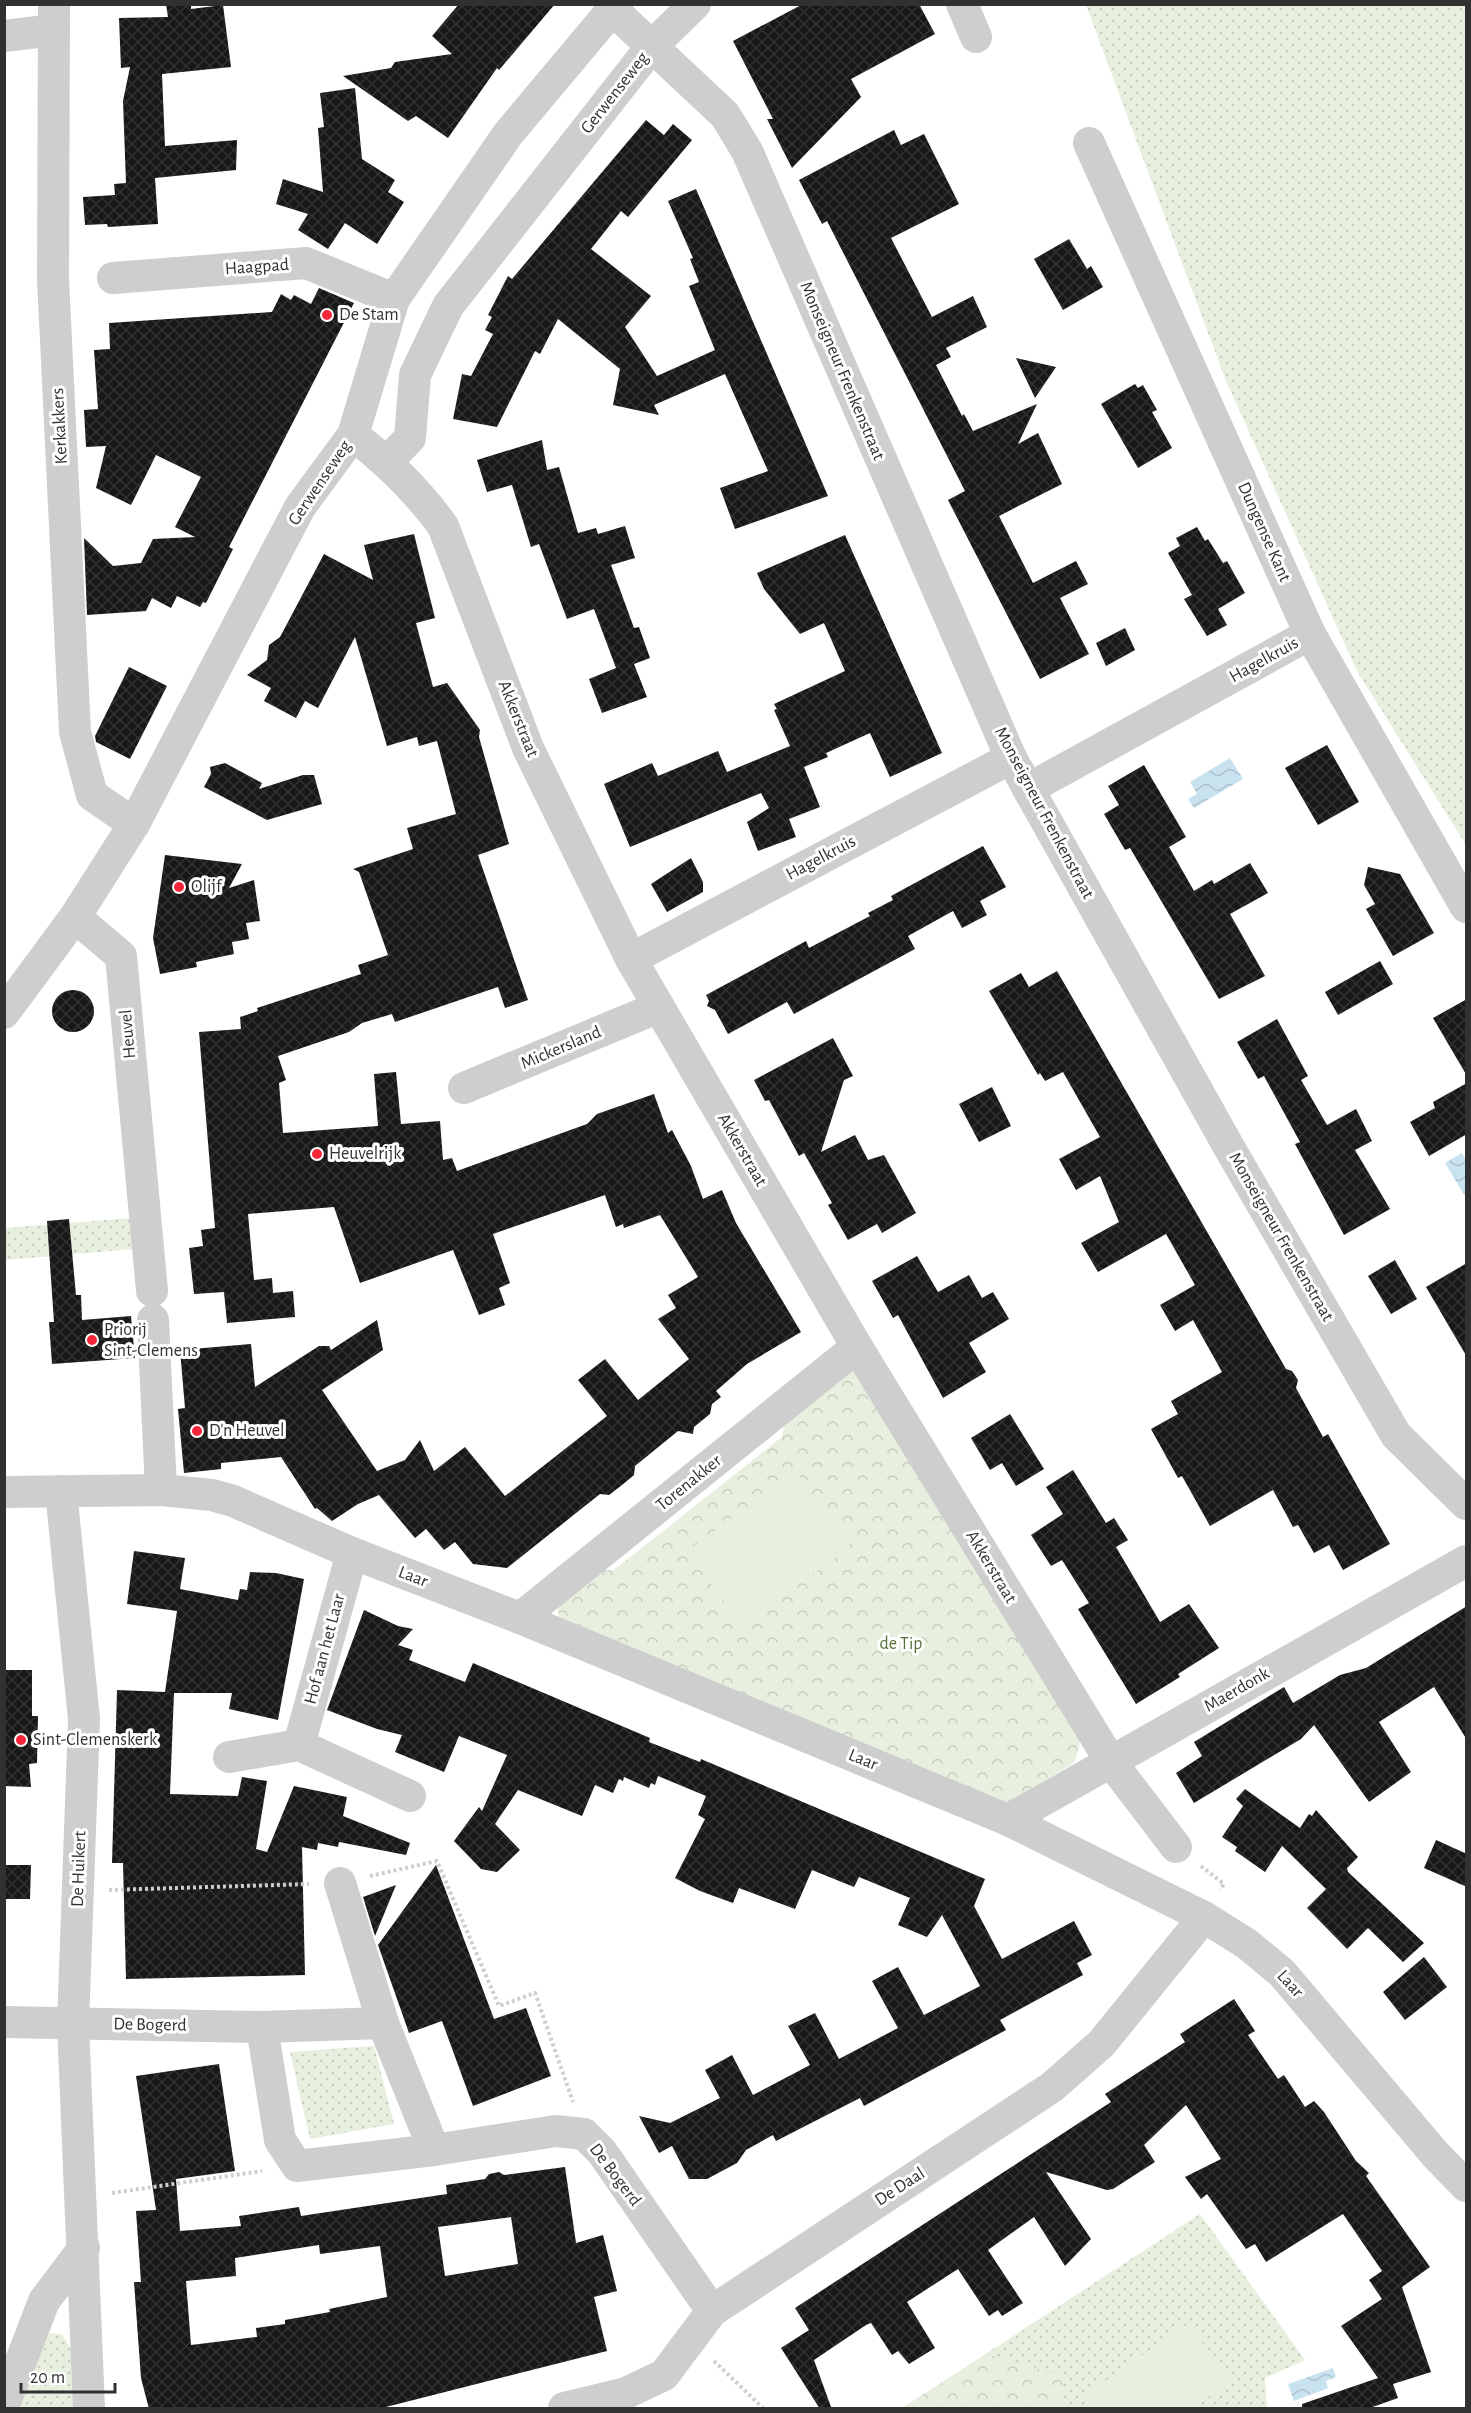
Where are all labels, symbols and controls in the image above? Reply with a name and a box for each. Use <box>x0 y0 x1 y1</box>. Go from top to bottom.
street label: Gerwenseweg <box>578 49 652 137</box>
street label: Haagpad <box>224 256 290 278</box>
street label: Monseigneur Frenkenstraat <box>796 279 888 463</box>
place label: De Stam <box>339 306 399 324</box>
marker: De Stam <box>320 308 334 322</box>
street label: Kerkakkers <box>49 387 71 465</box>
street label: Gerwenseweg <box>285 437 355 529</box>
street label: Dungense Kant <box>1234 479 1294 585</box>
street label: Hagelkruis <box>1226 634 1302 686</box>
street label: Akkerstraat <box>494 678 542 760</box>
street label: Monseigneur Frenkenstraat <box>991 724 1097 902</box>
street label: Hagelkruis <box>783 832 859 884</box>
place label: Olijf <box>191 878 223 896</box>
marker: Olijf <box>172 880 186 894</box>
street label: Heuvel <box>117 1009 139 1059</box>
street label: Mickersland <box>518 1023 604 1073</box>
street label: Akkerstraat <box>714 1110 770 1190</box>
place label: Heuvelrijk <box>329 1145 402 1163</box>
marker: Heuvelrijk <box>310 1147 324 1161</box>
street label: Monseigneur Frenkenstraat <box>1225 1149 1337 1325</box>
place label: Priorij Sint-Clemens <box>104 1321 198 1360</box>
marker: Priorij Sint-Clemens <box>85 1333 99 1347</box>
place label: D'n Heuvel <box>209 1422 285 1440</box>
marker: D'n Heuvel <box>190 1424 204 1438</box>
street label: Torenakker <box>653 1451 725 1515</box>
street label: Akkerstraat <box>962 1528 1020 1607</box>
street label: Laar <box>396 1563 430 1591</box>
street label: Hof aan het Laar <box>302 1592 348 1706</box>
park label: de Tip <box>880 1635 922 1653</box>
street label: Maerdonk <box>1201 1664 1273 1716</box>
place label: Sint-Clemenskerk <box>33 1731 158 1749</box>
marker: Sint-Clemenskerk <box>14 1733 28 1747</box>
street label: Laar <box>846 1746 880 1774</box>
street label: De Huikert <box>69 1830 89 1907</box>
street label: Laar <box>1273 1967 1307 2001</box>
street label: De Bogerd <box>113 2015 187 2035</box>
street label: De Bogerd <box>586 2140 644 2210</box>
street label: De Daal <box>872 2164 928 2210</box>
scale bar <box>21 2356 116 2394</box>
text: 20 m <box>30 2369 65 2387</box>

